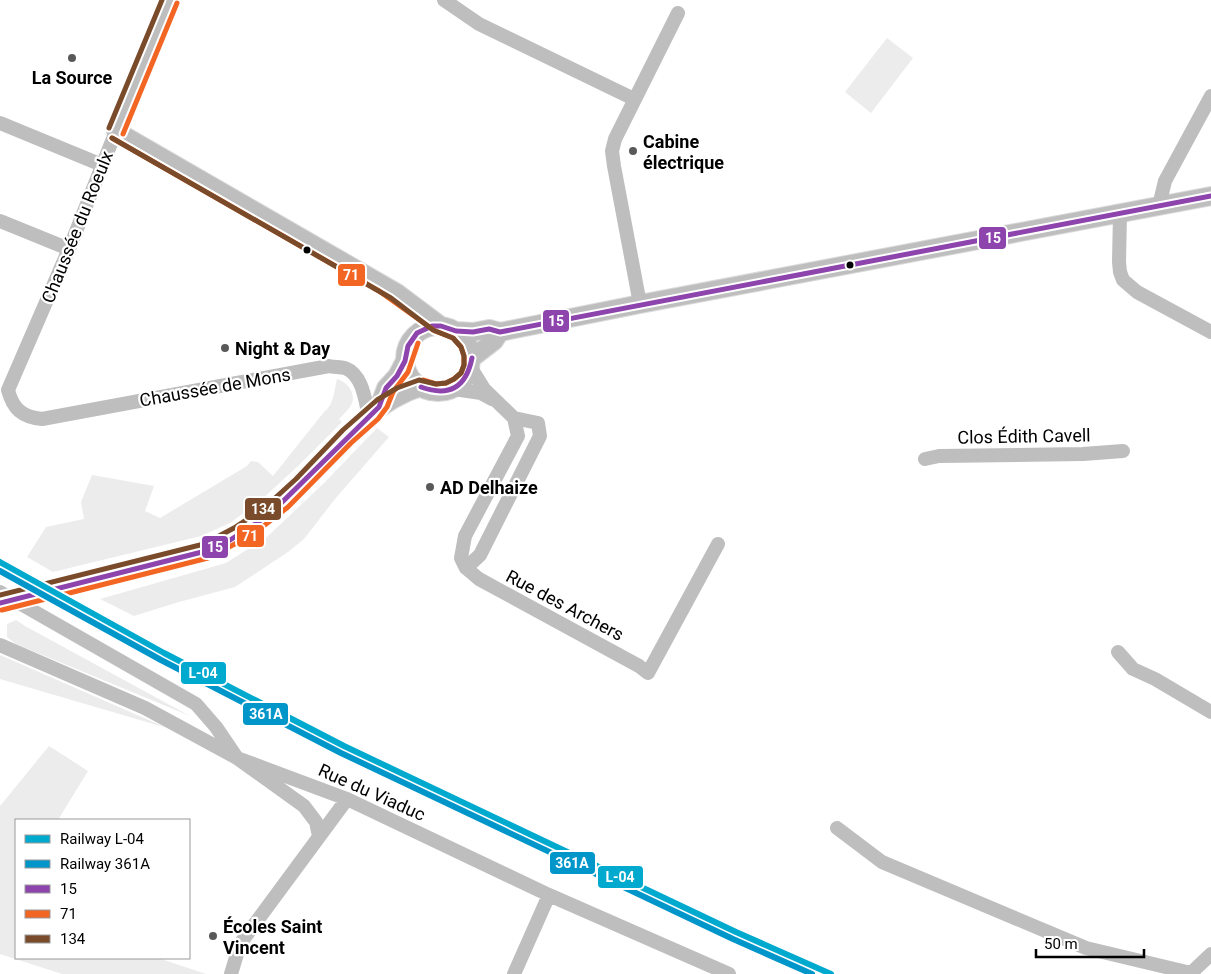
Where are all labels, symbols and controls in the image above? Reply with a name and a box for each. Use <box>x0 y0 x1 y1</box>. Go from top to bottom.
marker: La Source <box>66 52 78 64</box>
place label: La Source <box>32 67 113 88</box>
place label: Cabine électrique <box>643 131 724 173</box>
marker: Cabine électrique <box>627 145 639 157</box>
street label: Chaussée du Roeulx <box>37 148 117 306</box>
line badge: 15 <box>978 226 1007 250</box>
text: 15 <box>985 230 1001 246</box>
unlabelled marker <box>302 245 312 255</box>
unlabelled marker <box>845 260 855 270</box>
line badge: 71 <box>337 263 366 287</box>
text: 71 <box>343 267 359 283</box>
line badge: 15 <box>542 309 570 333</box>
text: 15 <box>548 313 564 329</box>
place label: Night & Day <box>235 338 331 359</box>
marker: Night & Day <box>219 342 231 354</box>
street label: Chaussée de Mons <box>138 363 292 411</box>
street label: Clos Édith Cavell <box>957 424 1091 448</box>
place label: AD Delhaize <box>440 477 538 498</box>
marker: AD Delhaize <box>424 481 436 493</box>
line badge: 134 <box>244 497 282 521</box>
text: 134 <box>251 501 275 517</box>
line badge: 71 <box>236 524 265 548</box>
text: 71 <box>242 528 258 544</box>
line badge: 15 <box>201 535 229 559</box>
text: 15 <box>207 539 223 555</box>
street label: Rue des Archers <box>502 565 628 645</box>
line badge: L-04 <box>180 661 227 685</box>
text: L-04 <box>188 665 218 681</box>
line badge: 361A <box>242 702 289 726</box>
text: 361A <box>249 706 283 722</box>
street label: Rue du Viaduc <box>315 759 429 825</box>
legend <box>15 819 190 959</box>
text: Railway L-04 <box>60 830 144 848</box>
line badge: 361A <box>549 851 596 875</box>
text: Railway 361A <box>60 855 150 873</box>
text: 361A <box>555 855 589 871</box>
line badge: L-04 <box>597 865 644 889</box>
text: L-04 <box>605 869 635 885</box>
text: 15 <box>60 880 77 898</box>
text: 71 <box>60 905 77 923</box>
place label: Écoles Saint Vincent <box>223 916 322 958</box>
scale bar <box>1036 926 1144 958</box>
text: 134 <box>60 930 86 948</box>
marker: Écoles Saint Vincent <box>207 930 219 942</box>
text: 50 m <box>1044 935 1078 953</box>

